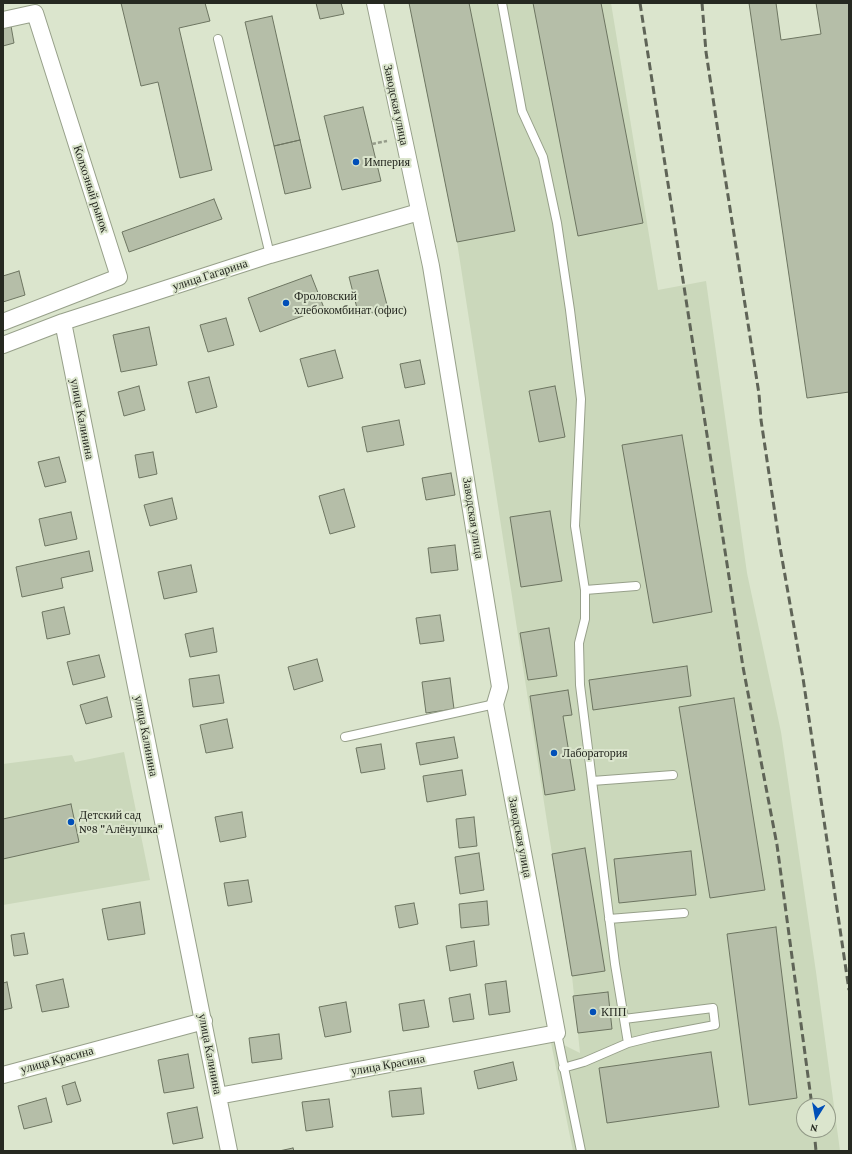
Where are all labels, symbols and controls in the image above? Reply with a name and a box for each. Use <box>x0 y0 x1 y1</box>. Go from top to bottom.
street label: Заводская улица <box>380 63 412 147</box>
street label: Колхозный рынок <box>70 144 112 234</box>
place label: Империя <box>364 155 410 169</box>
marker: Империя <box>351 157 361 167</box>
street label: улица Гагарина <box>171 256 249 294</box>
place label: Фроловский хлебокомбинат (офис) <box>294 289 407 317</box>
marker: Фроловский хлебокомбинат (офис) <box>281 298 291 308</box>
street label: улица Калинина <box>67 377 97 461</box>
street label: Заводская улица <box>459 476 487 560</box>
street label: улица Калинина <box>131 694 161 778</box>
place label: Лаборатория <box>562 746 628 760</box>
marker: Лаборатория <box>549 748 559 758</box>
street label: Заводская улица <box>505 795 535 879</box>
place label: Детский сад №8 "Алёнушка" <box>79 808 163 836</box>
marker: Детский сад №8 "Алёнушка" <box>66 817 76 827</box>
place label: КПП <box>601 1005 626 1019</box>
marker: КПП <box>588 1007 598 1017</box>
street label: улица Калинина <box>195 1012 225 1096</box>
street label: улица Красина <box>19 1043 95 1077</box>
street label: улица Красина <box>350 1051 426 1079</box>
north arrow <box>796 1098 836 1138</box>
text: N <box>809 1122 819 1135</box>

